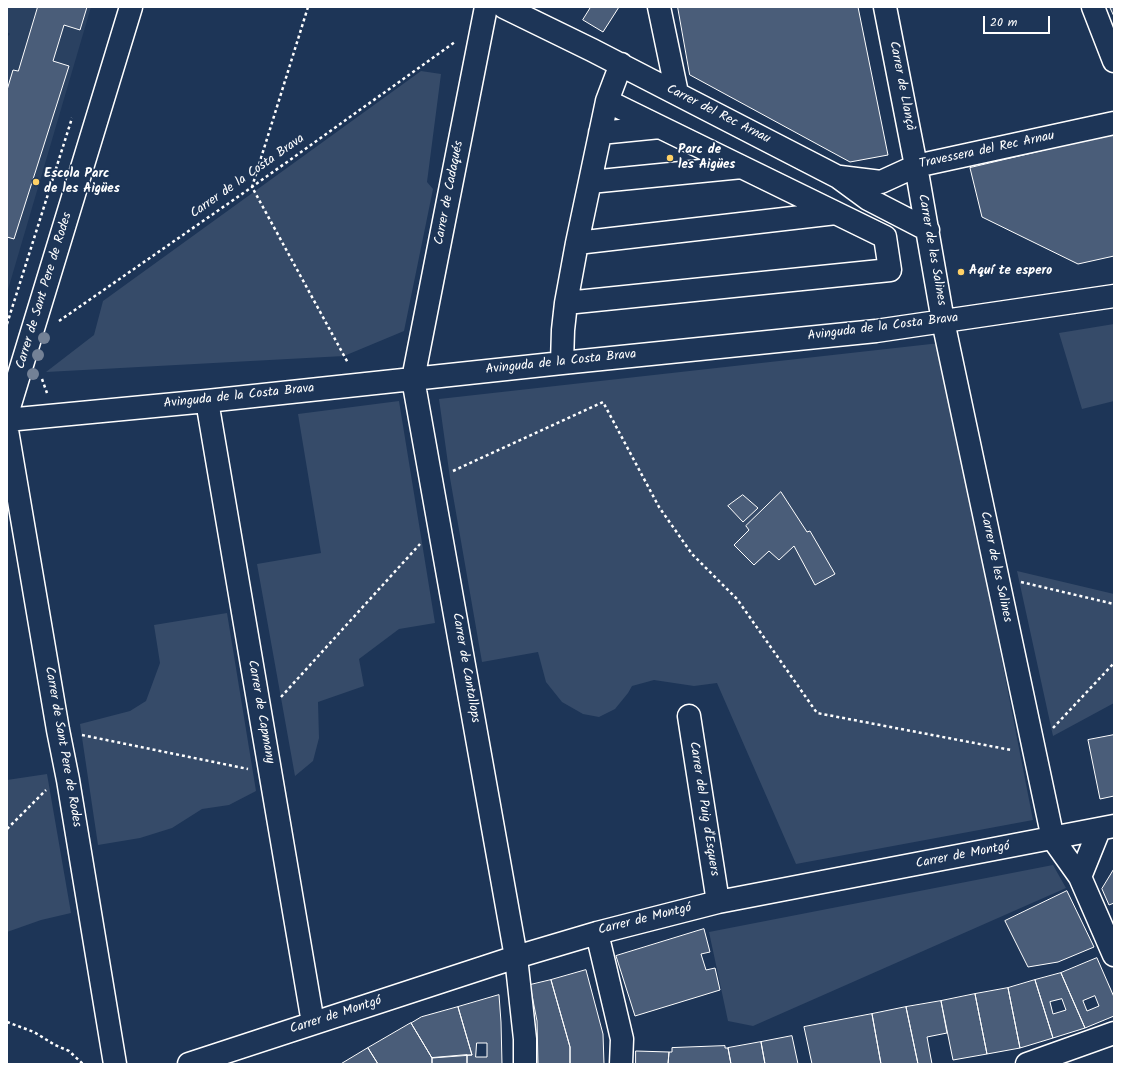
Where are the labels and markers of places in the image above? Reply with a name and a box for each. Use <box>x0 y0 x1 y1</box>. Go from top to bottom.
place label: Parc de les Aigües <box>678 143 735 174</box>
marker: Parc de les Aigües <box>665 153 675 163</box>
place label: Escola Parc de les Aigües <box>44 167 120 198</box>
marker: Escola Parc de les Aigües <box>31 177 41 187</box>
place label: Aquí te espero <box>969 264 1052 280</box>
marker: Aquí te espero <box>956 267 966 277</box>

